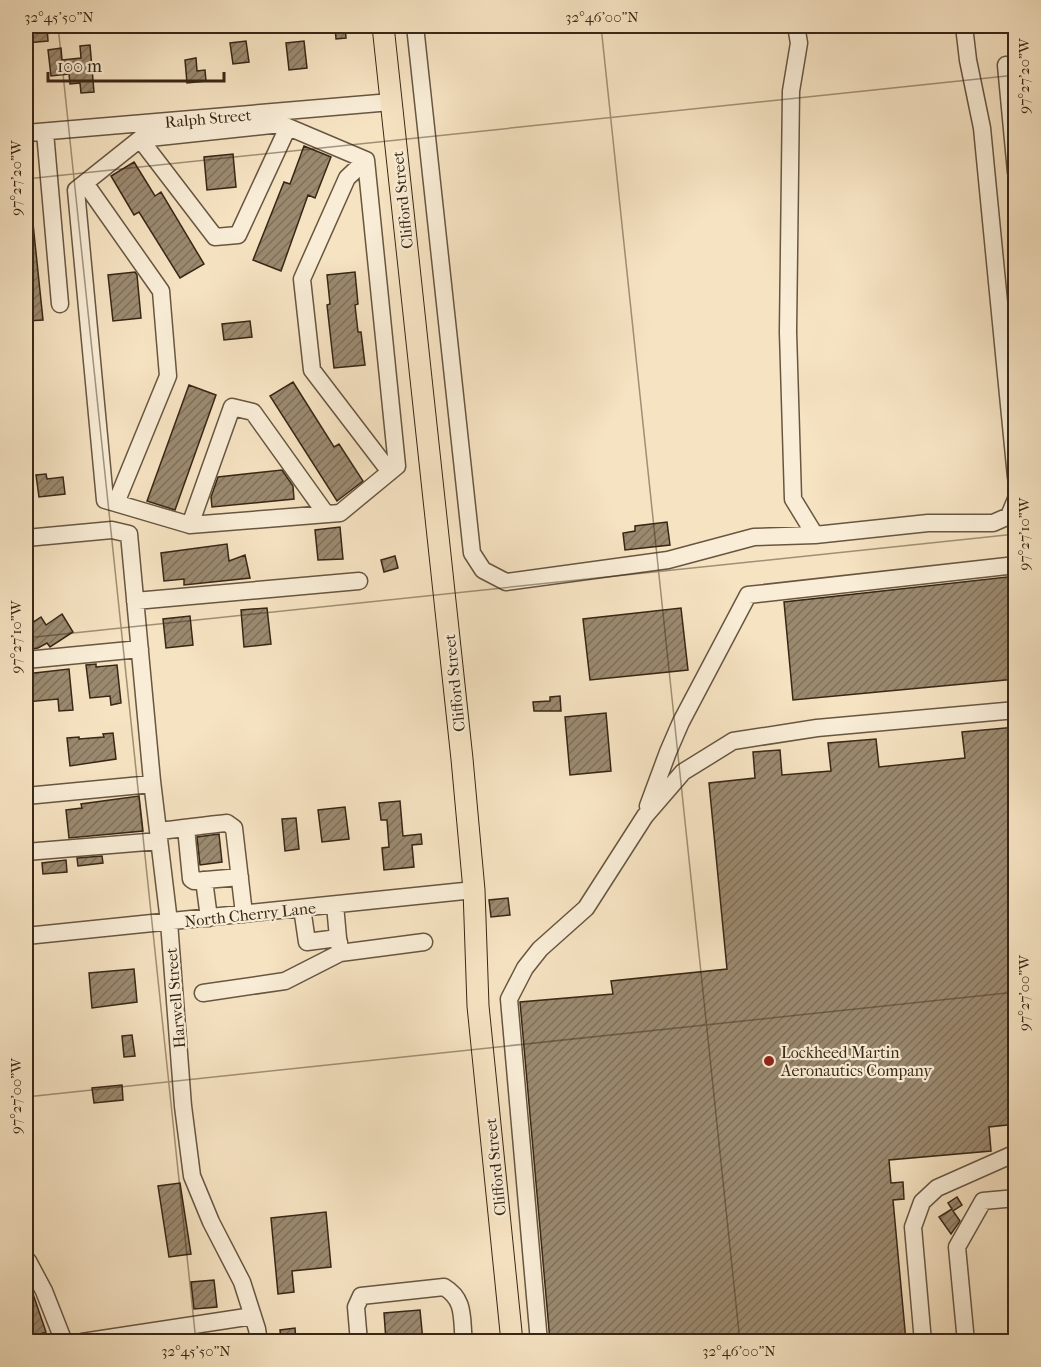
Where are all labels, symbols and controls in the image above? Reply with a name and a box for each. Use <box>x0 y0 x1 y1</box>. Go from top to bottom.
text: 32°45'50"N <box>24 8 94 26</box>
text: 32°46'00"N <box>565 8 639 26</box>
text: 97°27'20"W <box>1015 37 1033 114</box>
scale bar <box>48 45 224 83</box>
text: 100 m <box>57 56 102 77</box>
street label: Ralph Street <box>164 105 252 132</box>
text: 97°27'20"W <box>7 139 25 216</box>
street label: Clifford Street <box>388 150 417 250</box>
text: 97°27'10"W <box>1015 496 1033 570</box>
text: 97°27'10"W <box>7 599 25 673</box>
street label: Clifford Street <box>440 633 469 733</box>
street label: North Cherry Lane <box>183 898 317 931</box>
street label: Harwell Street <box>162 947 189 1049</box>
text: 97°27'00"W <box>1015 954 1033 1031</box>
place label: Lockheed Martin Aeronautics Company <box>780 1043 932 1080</box>
marker: Lockheed Martin Aeronautics Company <box>762 1054 776 1068</box>
text: 97°27'00"W <box>7 1057 25 1134</box>
street label: Clifford Street <box>481 1117 510 1217</box>
text: 32°45'50"N <box>161 1342 231 1360</box>
text: 32°46'00"N <box>702 1342 776 1360</box>

